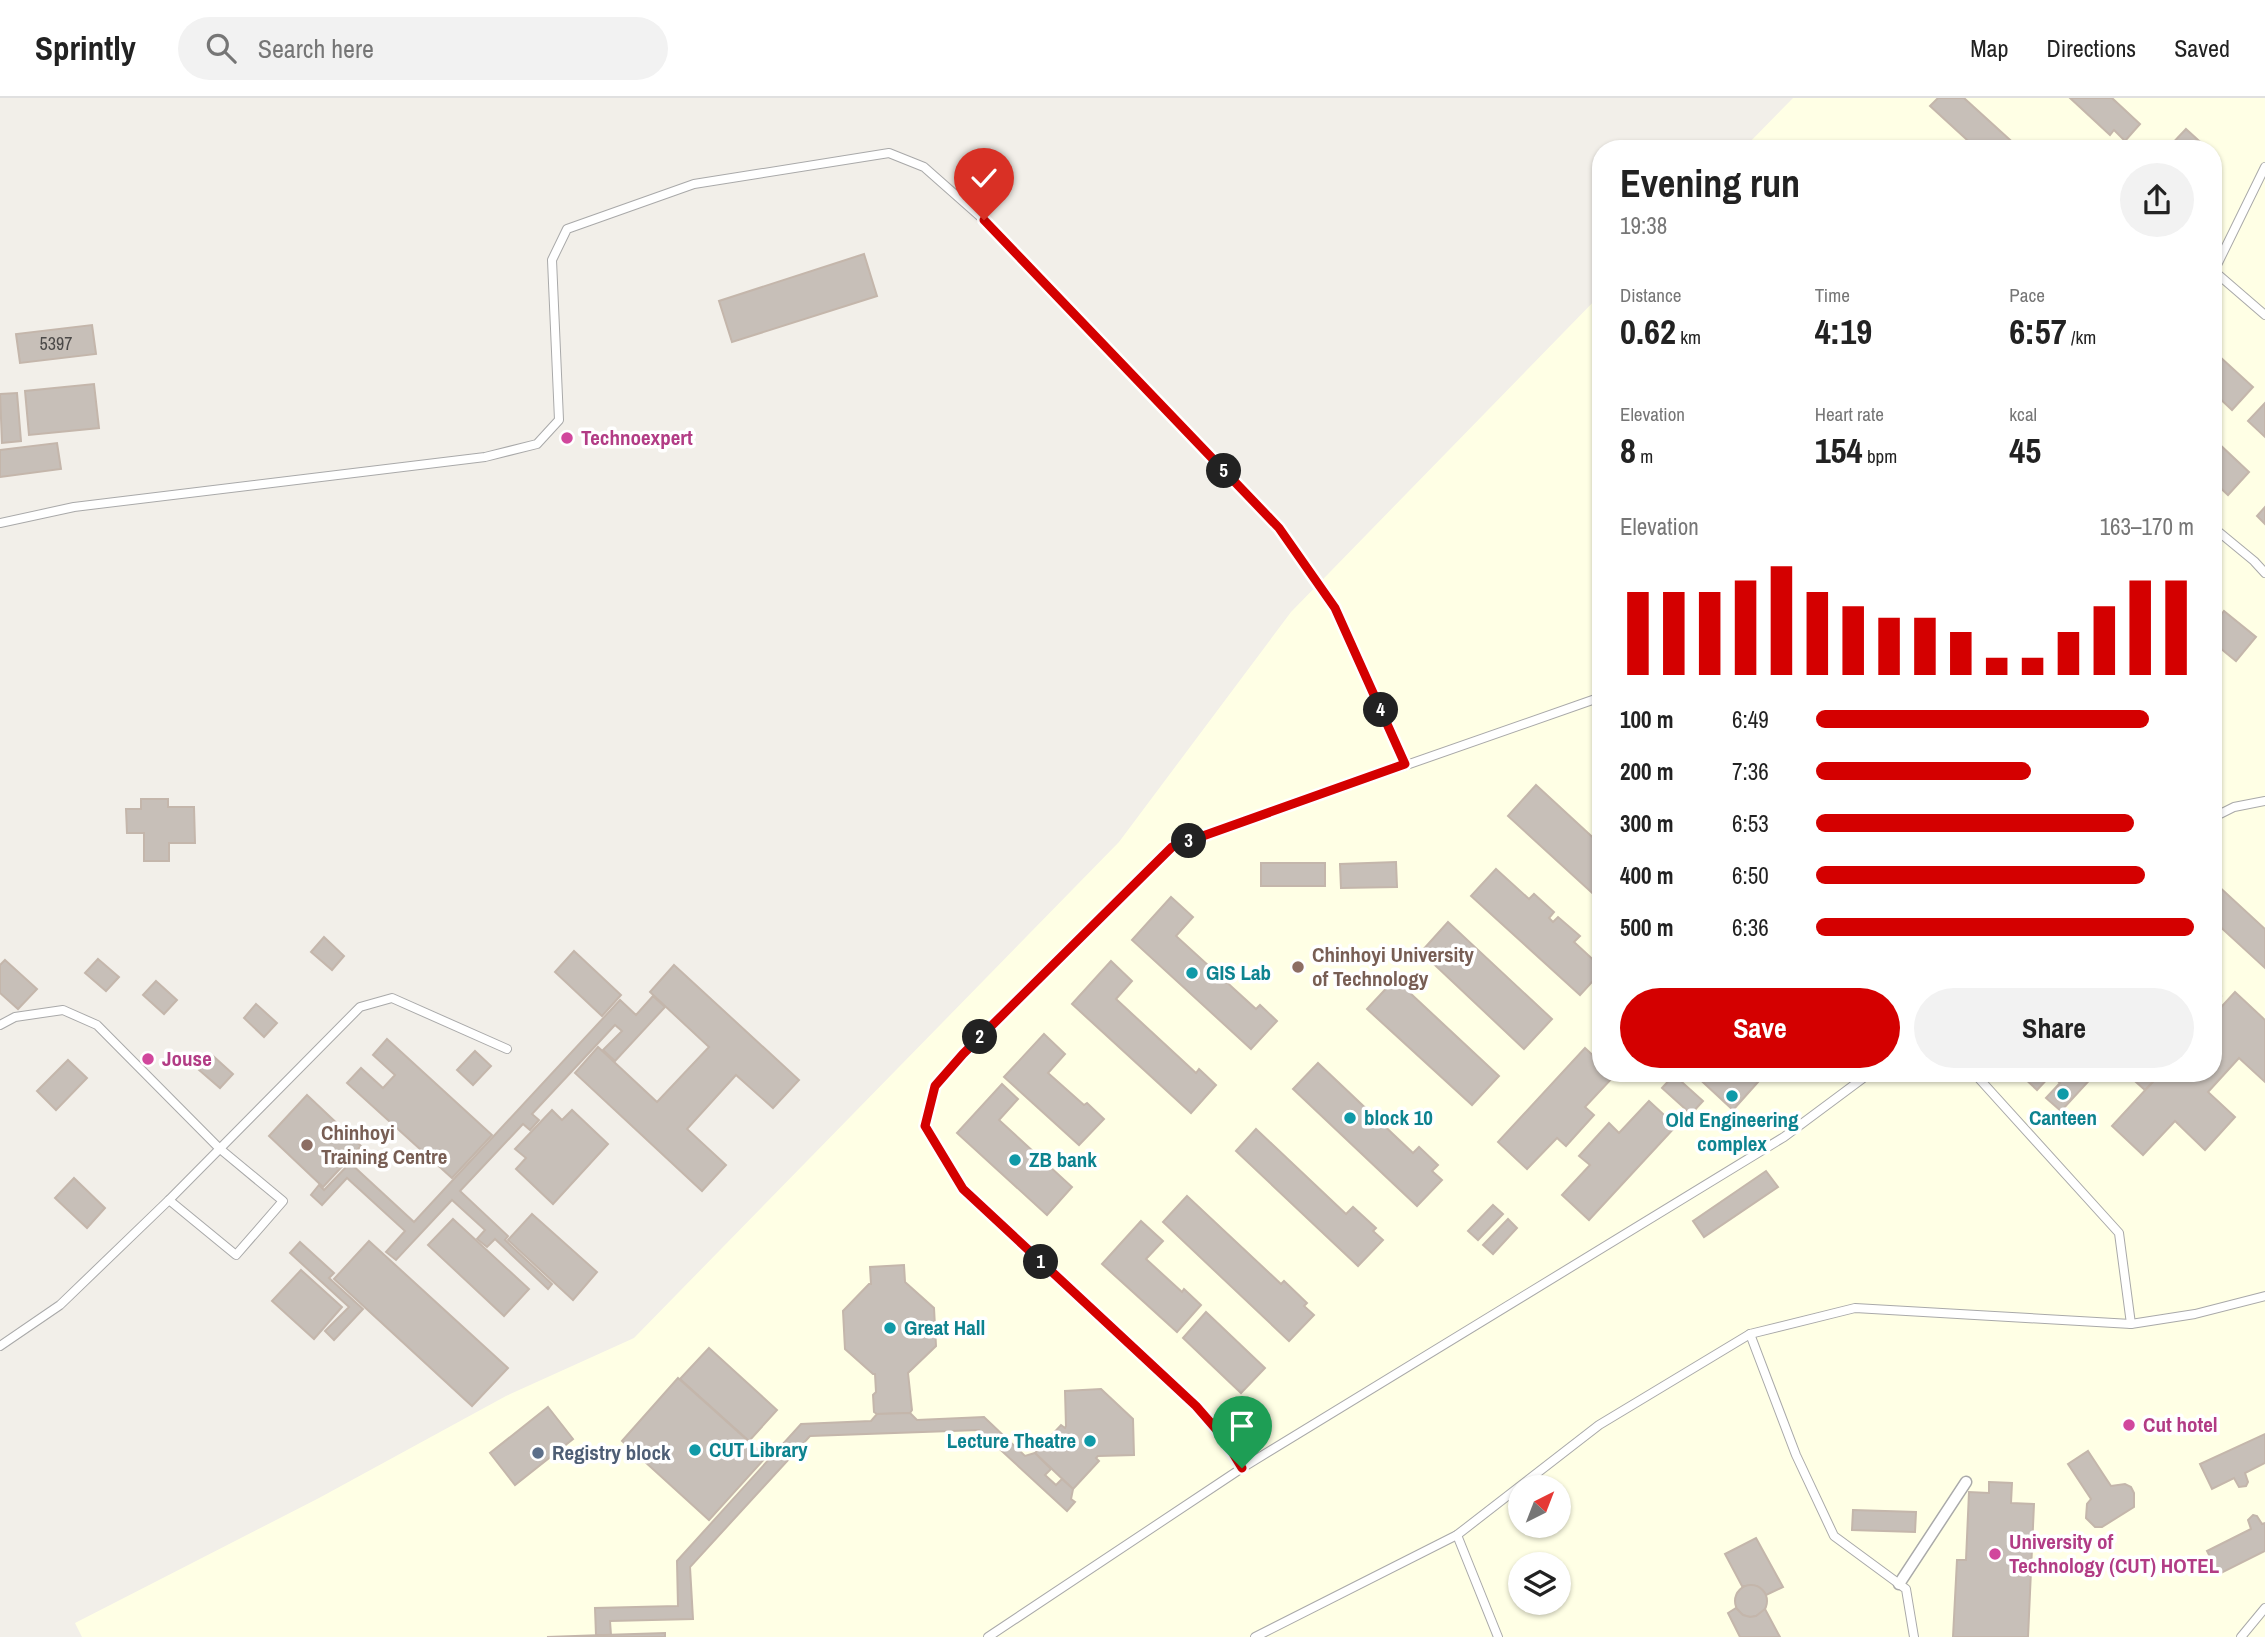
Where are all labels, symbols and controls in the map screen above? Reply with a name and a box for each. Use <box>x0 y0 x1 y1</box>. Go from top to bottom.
search box <box>178 17 668 80</box>
text: Sprintly <box>35 26 136 70</box>
icon: search <box>202 29 240 67</box>
text: Search here <box>258 31 374 66</box>
text: Map <box>1970 32 2008 64</box>
text: Directions <box>2046 32 2136 64</box>
text: Saved <box>2174 32 2230 64</box>
pin <box>954 148 1014 220</box>
text: Evening run <box>1620 158 1800 209</box>
icon: check <box>965 159 1003 197</box>
button: share <box>2120 163 2194 237</box>
text: 19:38 <box>1620 210 1667 241</box>
text: Distance <box>1620 282 1681 308</box>
text: Time <box>1815 282 1850 308</box>
text: Pace <box>2009 282 2045 308</box>
text: 0.62 <box>1620 308 1676 355</box>
text: 4:19 <box>1815 308 1872 355</box>
text: 6:57 <box>2009 308 2067 355</box>
text: km <box>1676 324 1701 350</box>
text: /km <box>2067 324 2096 350</box>
house number: 5397 <box>40 331 72 356</box>
text: Elevation <box>1620 401 1685 427</box>
text: Heart rate <box>1815 401 1884 427</box>
text: kcal <box>2009 401 2037 427</box>
place label: Technoexpert <box>581 423 693 452</box>
text: 8 <box>1620 427 1636 474</box>
text: 154 <box>1815 427 1863 474</box>
text: 45 <box>2009 427 2041 474</box>
marker: Technoexpert <box>559 430 575 446</box>
text: m <box>1636 443 1653 469</box>
text: bpm <box>1863 443 1897 469</box>
pin: 5 <box>1206 454 1242 488</box>
text: 5 <box>1219 457 1228 483</box>
text: Elevation <box>1620 511 1699 542</box>
text: 163–170 m <box>2100 511 2194 542</box>
pin: 4 <box>1364 692 1398 728</box>
text: 4 <box>1376 696 1385 722</box>
text: 100 m <box>1620 704 1673 735</box>
text: 6:49 <box>1732 704 1769 735</box>
text: 200 m <box>1620 756 1673 787</box>
text: 7:36 <box>1732 756 1769 787</box>
text: 300 m <box>1620 808 1673 839</box>
text: 6:53 <box>1732 808 1769 839</box>
pin: 3 <box>1172 824 1206 858</box>
text: 3 <box>1184 827 1193 853</box>
text: 400 m <box>1620 860 1673 891</box>
text: 6:50 <box>1732 860 1769 891</box>
text: 500 m <box>1620 912 1673 943</box>
text: 6:36 <box>1732 912 1769 943</box>
place label: Chinhoyi University of Technology <box>1312 940 1474 993</box>
place label: GIS Lab <box>1206 958 1271 987</box>
marker: Chinhoyi University of Technology <box>1290 959 1306 975</box>
marker: GIS Lab <box>1184 965 1200 981</box>
button: Save <box>1620 988 1900 1068</box>
button: Share <box>1914 988 2194 1068</box>
pin: 2 <box>962 1020 998 1054</box>
text: 2 <box>975 1023 984 1049</box>
place label: Jouse <box>162 1044 212 1073</box>
marker: Jouse <box>140 1051 156 1067</box>
marker: Canteen <box>2055 1086 2071 1102</box>
marker: Old Engineering complex <box>1724 1088 1740 1104</box>
place label: block 10 <box>1364 1103 1433 1132</box>
place label: Canteen <box>2029 1103 2097 1132</box>
place label: Old Engineering complex <box>1665 1105 1799 1158</box>
marker: block 10 <box>1342 1110 1358 1126</box>
place label: Chinhoyi Training Centre <box>321 1118 447 1171</box>
marker: Chinhoyi Training Centre <box>299 1137 315 1153</box>
place label: ZB bank <box>1029 1145 1097 1174</box>
marker: ZB bank <box>1007 1152 1023 1168</box>
pin: 1 <box>1024 1244 1058 1280</box>
text: 1 <box>1036 1248 1045 1274</box>
place label: Great Hall <box>904 1313 985 1342</box>
marker: Great Hall <box>882 1320 898 1336</box>
pin <box>1212 1396 1272 1468</box>
icon: arrive <box>1223 1407 1261 1445</box>
place label: Cut hotel <box>2143 1410 2218 1439</box>
marker: Cut hotel <box>2121 1417 2137 1433</box>
place label: Lecture Theatre <box>947 1426 1076 1455</box>
marker: Lecture Theatre <box>1082 1433 1098 1449</box>
place label: CUT Library <box>709 1435 808 1464</box>
place label: Registry block <box>552 1438 671 1467</box>
marker: CUT Library <box>687 1442 703 1458</box>
marker: Registry block <box>530 1445 546 1461</box>
north arrow <box>1508 1475 1572 1538</box>
map controls <box>1508 1475 1571 1615</box>
place label: University of Technology (CUT) HOTEL <box>2009 1527 2220 1580</box>
marker: University of Technology (CUT) HOTEL <box>1987 1546 2003 1562</box>
button: layers <box>1508 1552 1571 1615</box>

